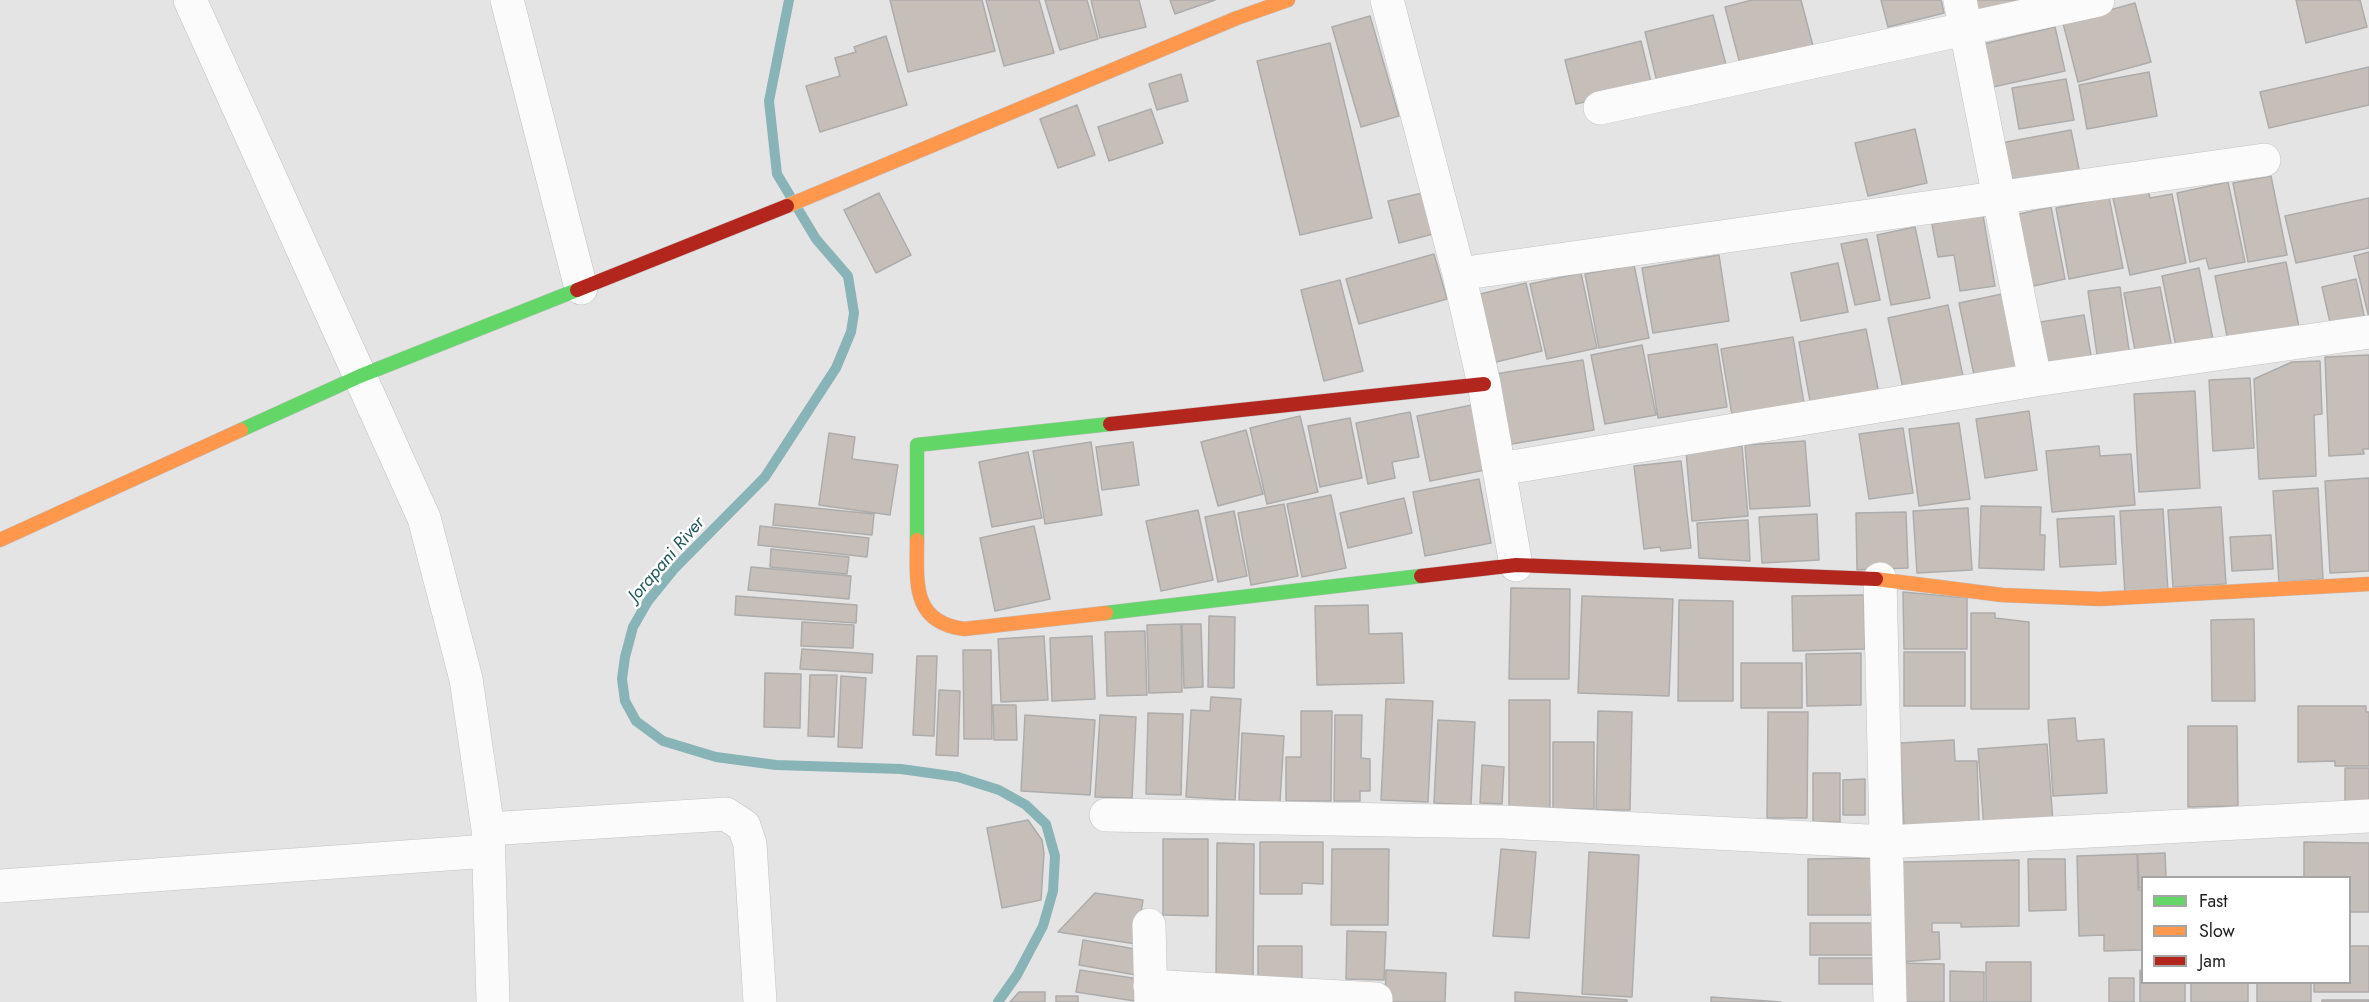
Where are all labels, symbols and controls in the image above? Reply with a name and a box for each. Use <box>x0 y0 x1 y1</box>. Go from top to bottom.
water label: Jorapani River <box>624 513 710 607</box>
legend <box>2141 876 2351 984</box>
text: Fast <box>2199 888 2228 914</box>
text: Slow <box>2199 918 2235 944</box>
text: Jam <box>2199 948 2226 974</box>

